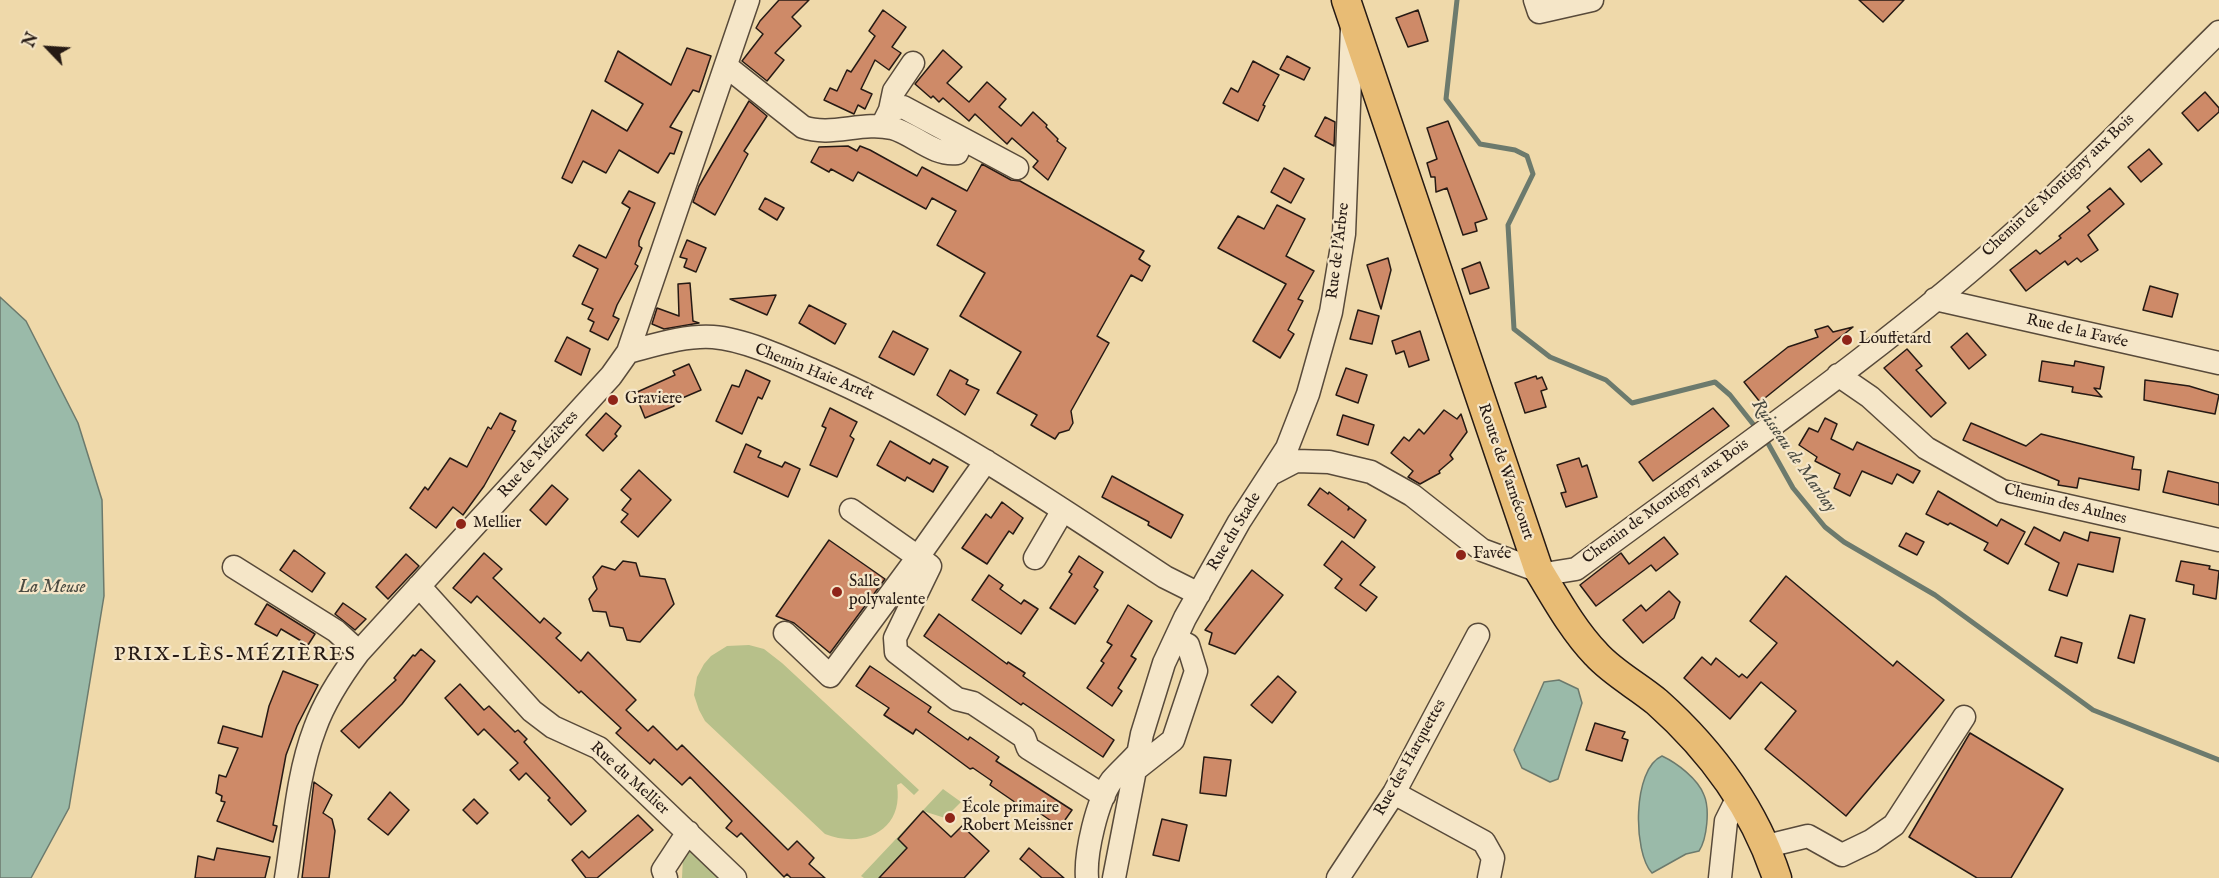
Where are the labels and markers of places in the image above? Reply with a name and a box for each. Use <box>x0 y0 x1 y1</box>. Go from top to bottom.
place label: Louffetard <box>1859 330 1931 350</box>
marker: Louffetard <box>1840 333 1854 347</box>
place label: Graviere <box>625 390 682 410</box>
marker: Graviere <box>606 393 620 407</box>
place label: Mellier <box>473 514 521 534</box>
marker: Mellier <box>454 517 468 531</box>
place label: Favée <box>1473 545 1511 565</box>
marker: Favée <box>1454 548 1468 562</box>
place label: Salle polyvalente <box>849 573 925 611</box>
marker: Salle polyvalente <box>830 585 844 599</box>
place label: École primaire Robert Meissner <box>962 799 1073 837</box>
marker: École primaire Robert Meissner <box>943 811 957 825</box>

